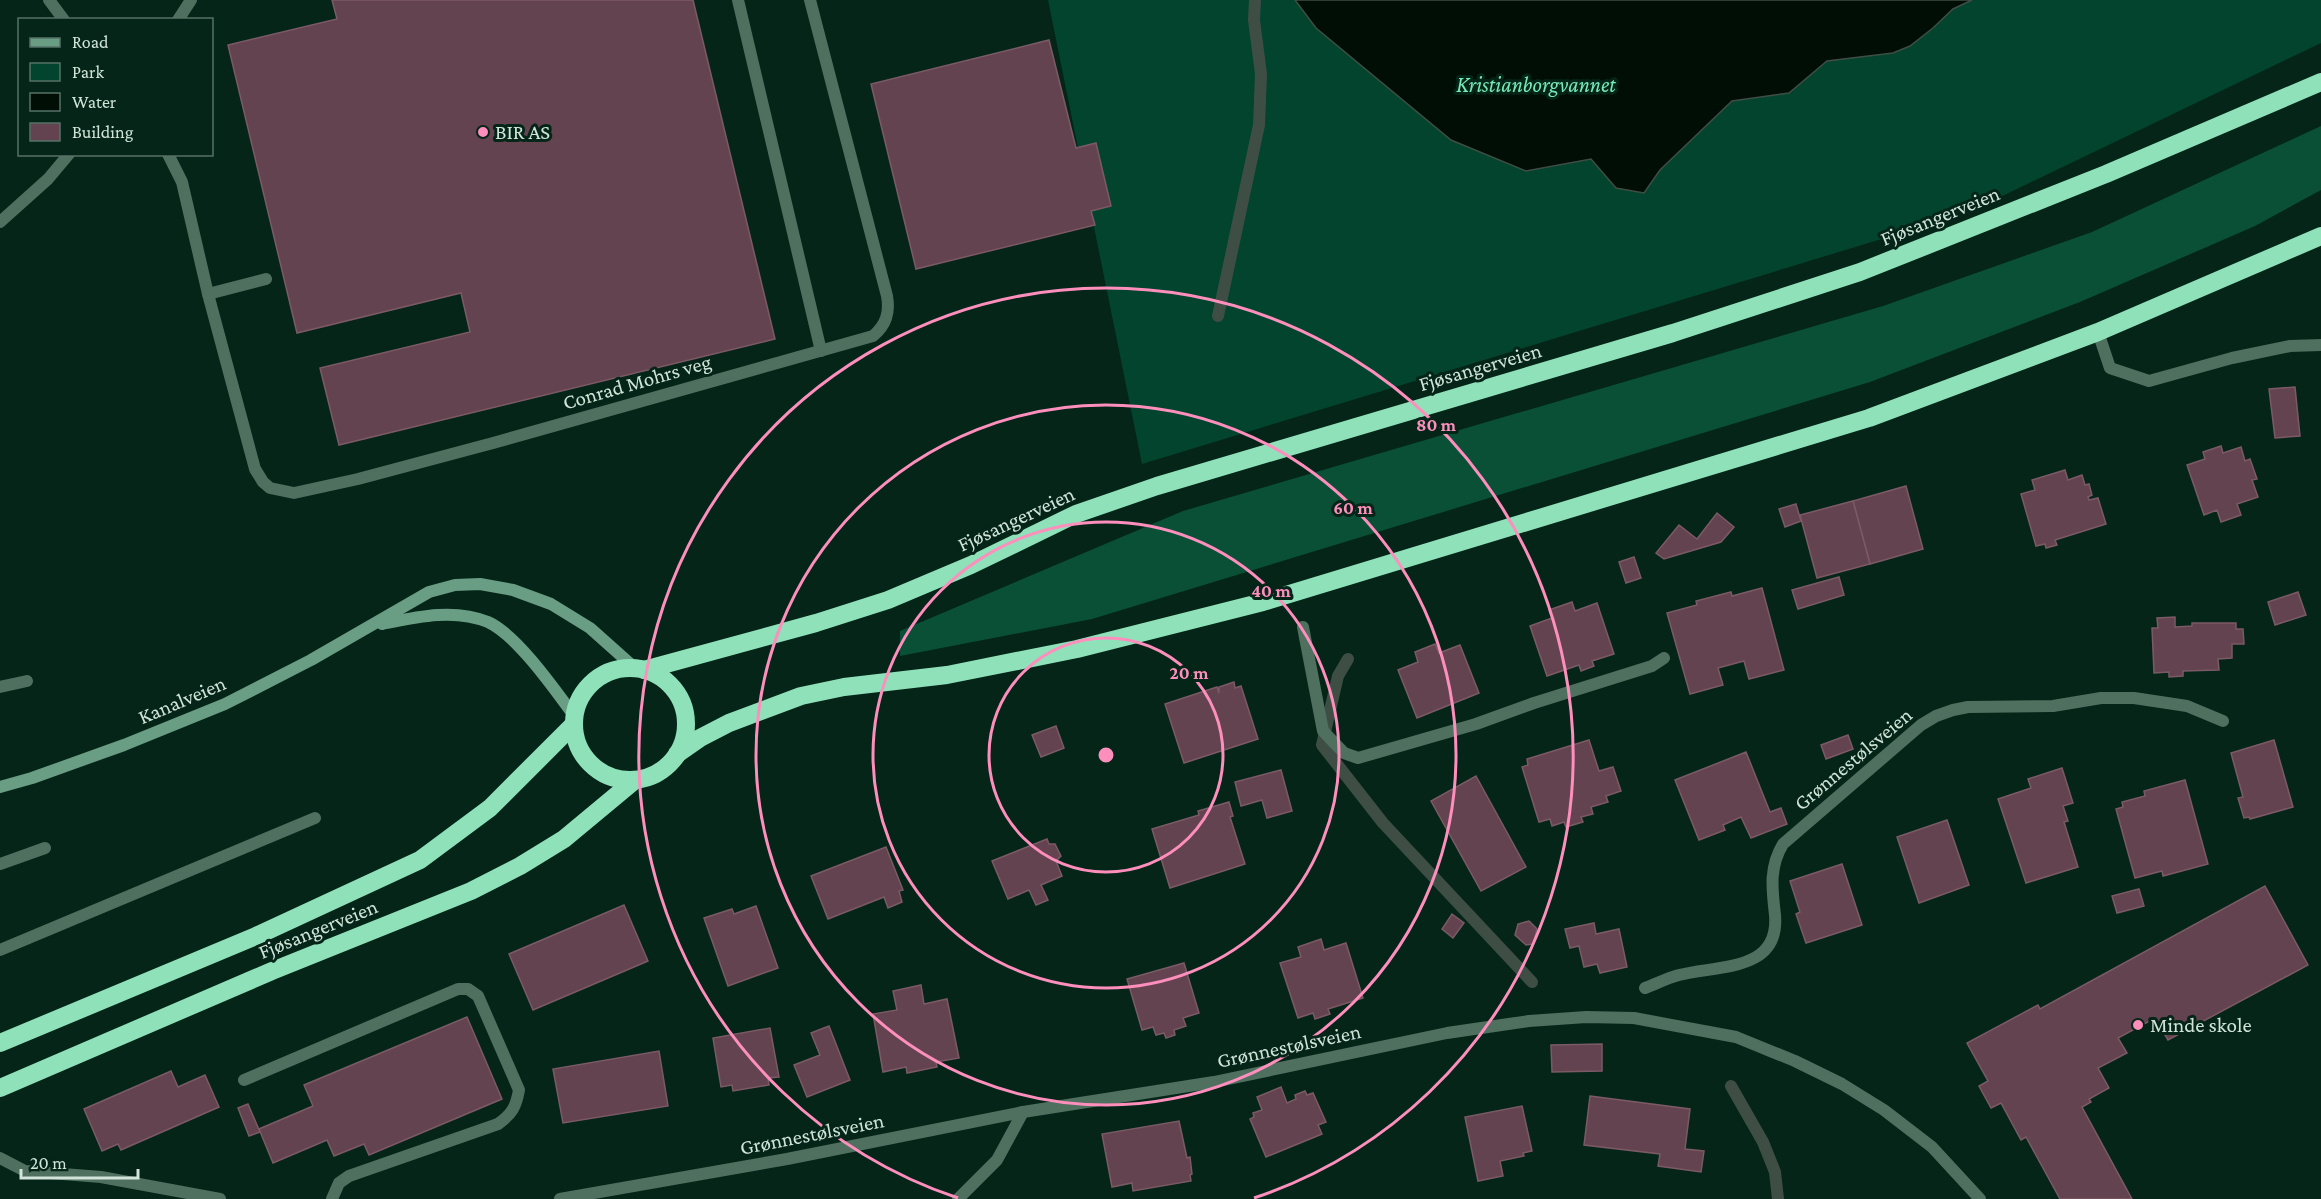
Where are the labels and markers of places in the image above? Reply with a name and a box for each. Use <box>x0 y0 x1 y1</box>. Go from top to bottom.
place label: BIR AS <box>495 120 550 144</box>
marker: BIR AS <box>476 125 490 139</box>
centre of rings <box>1096 745 1116 765</box>
place label: Minde skole <box>2150 1013 2252 1037</box>
marker: Minde skole <box>2131 1018 2145 1032</box>

